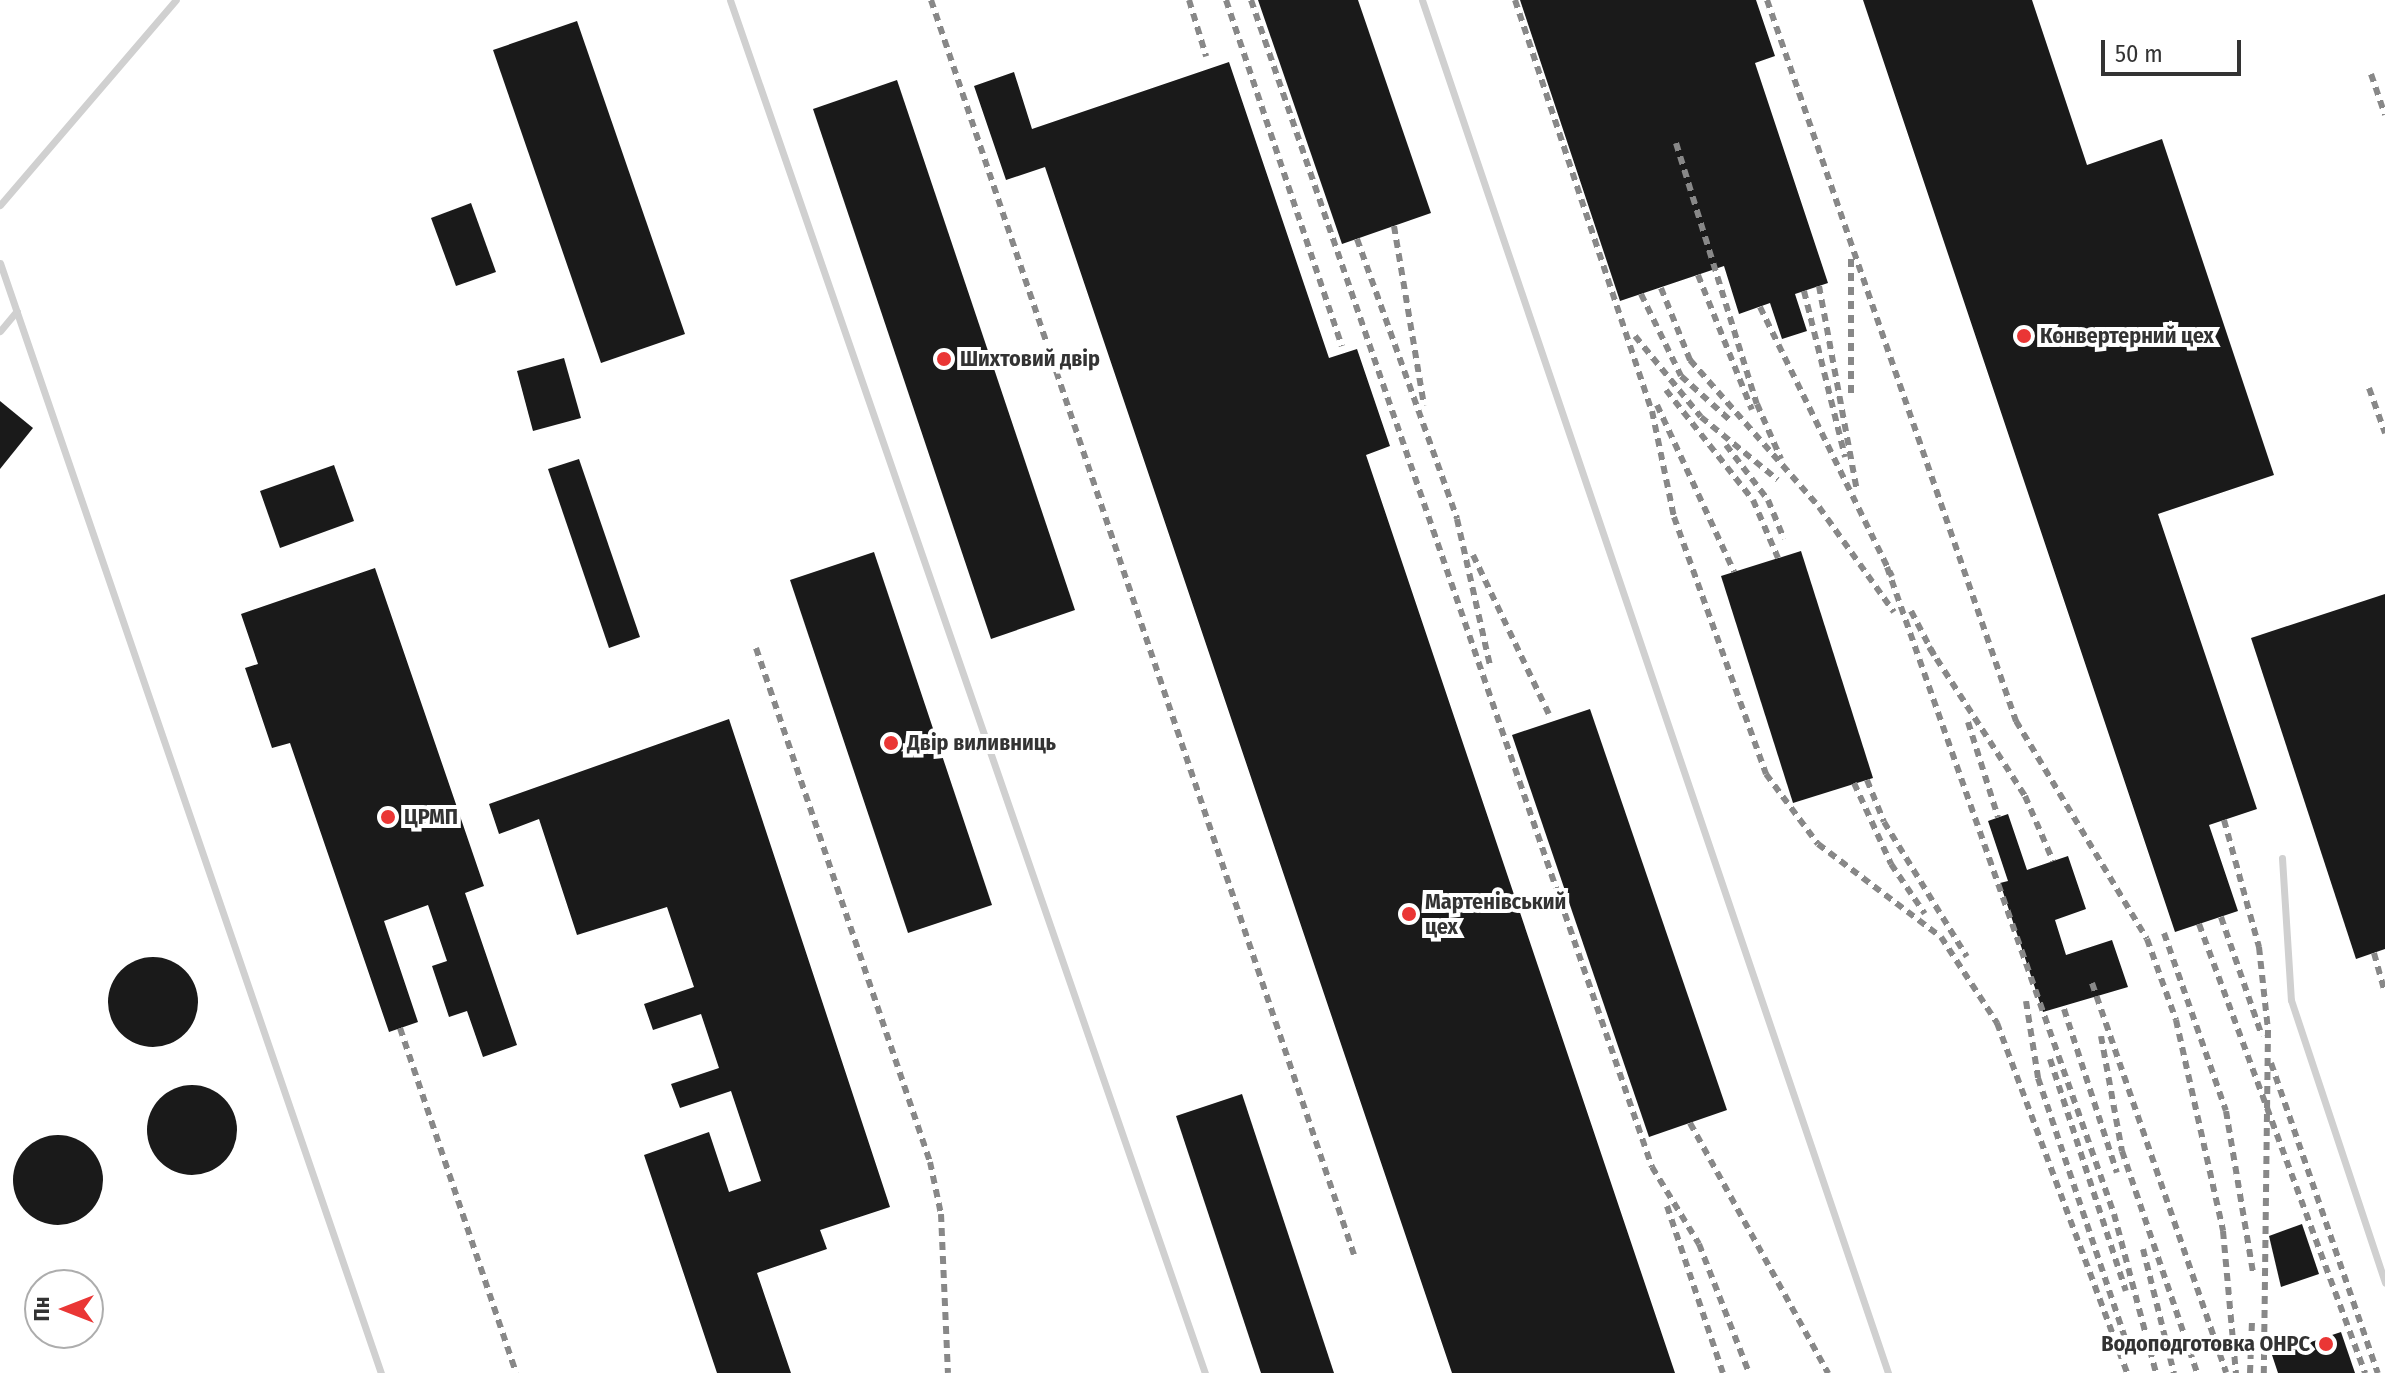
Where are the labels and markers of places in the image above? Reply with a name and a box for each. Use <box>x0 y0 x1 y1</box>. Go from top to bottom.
place label: Конвертерний цех <box>2040 323 2214 349</box>
marker: Конвертерний цех <box>2015 327 2033 345</box>
place label: Шихтовий двір <box>960 346 1100 372</box>
marker: Шихтовий двір <box>935 350 953 368</box>
place label: Двір виливниць <box>907 730 1056 756</box>
marker: Двір виливниць <box>882 734 900 752</box>
place label: ЦРМП <box>404 804 458 830</box>
marker: ЦРМП <box>379 808 397 826</box>
place label: Мартенівський цех <box>1425 888 1566 940</box>
marker: Мартенівський цех <box>1400 905 1418 923</box>
place label: Водоподготовка ОНРС <box>2101 1331 2310 1357</box>
marker: Водоподготовка ОНРС <box>2317 1335 2335 1353</box>

